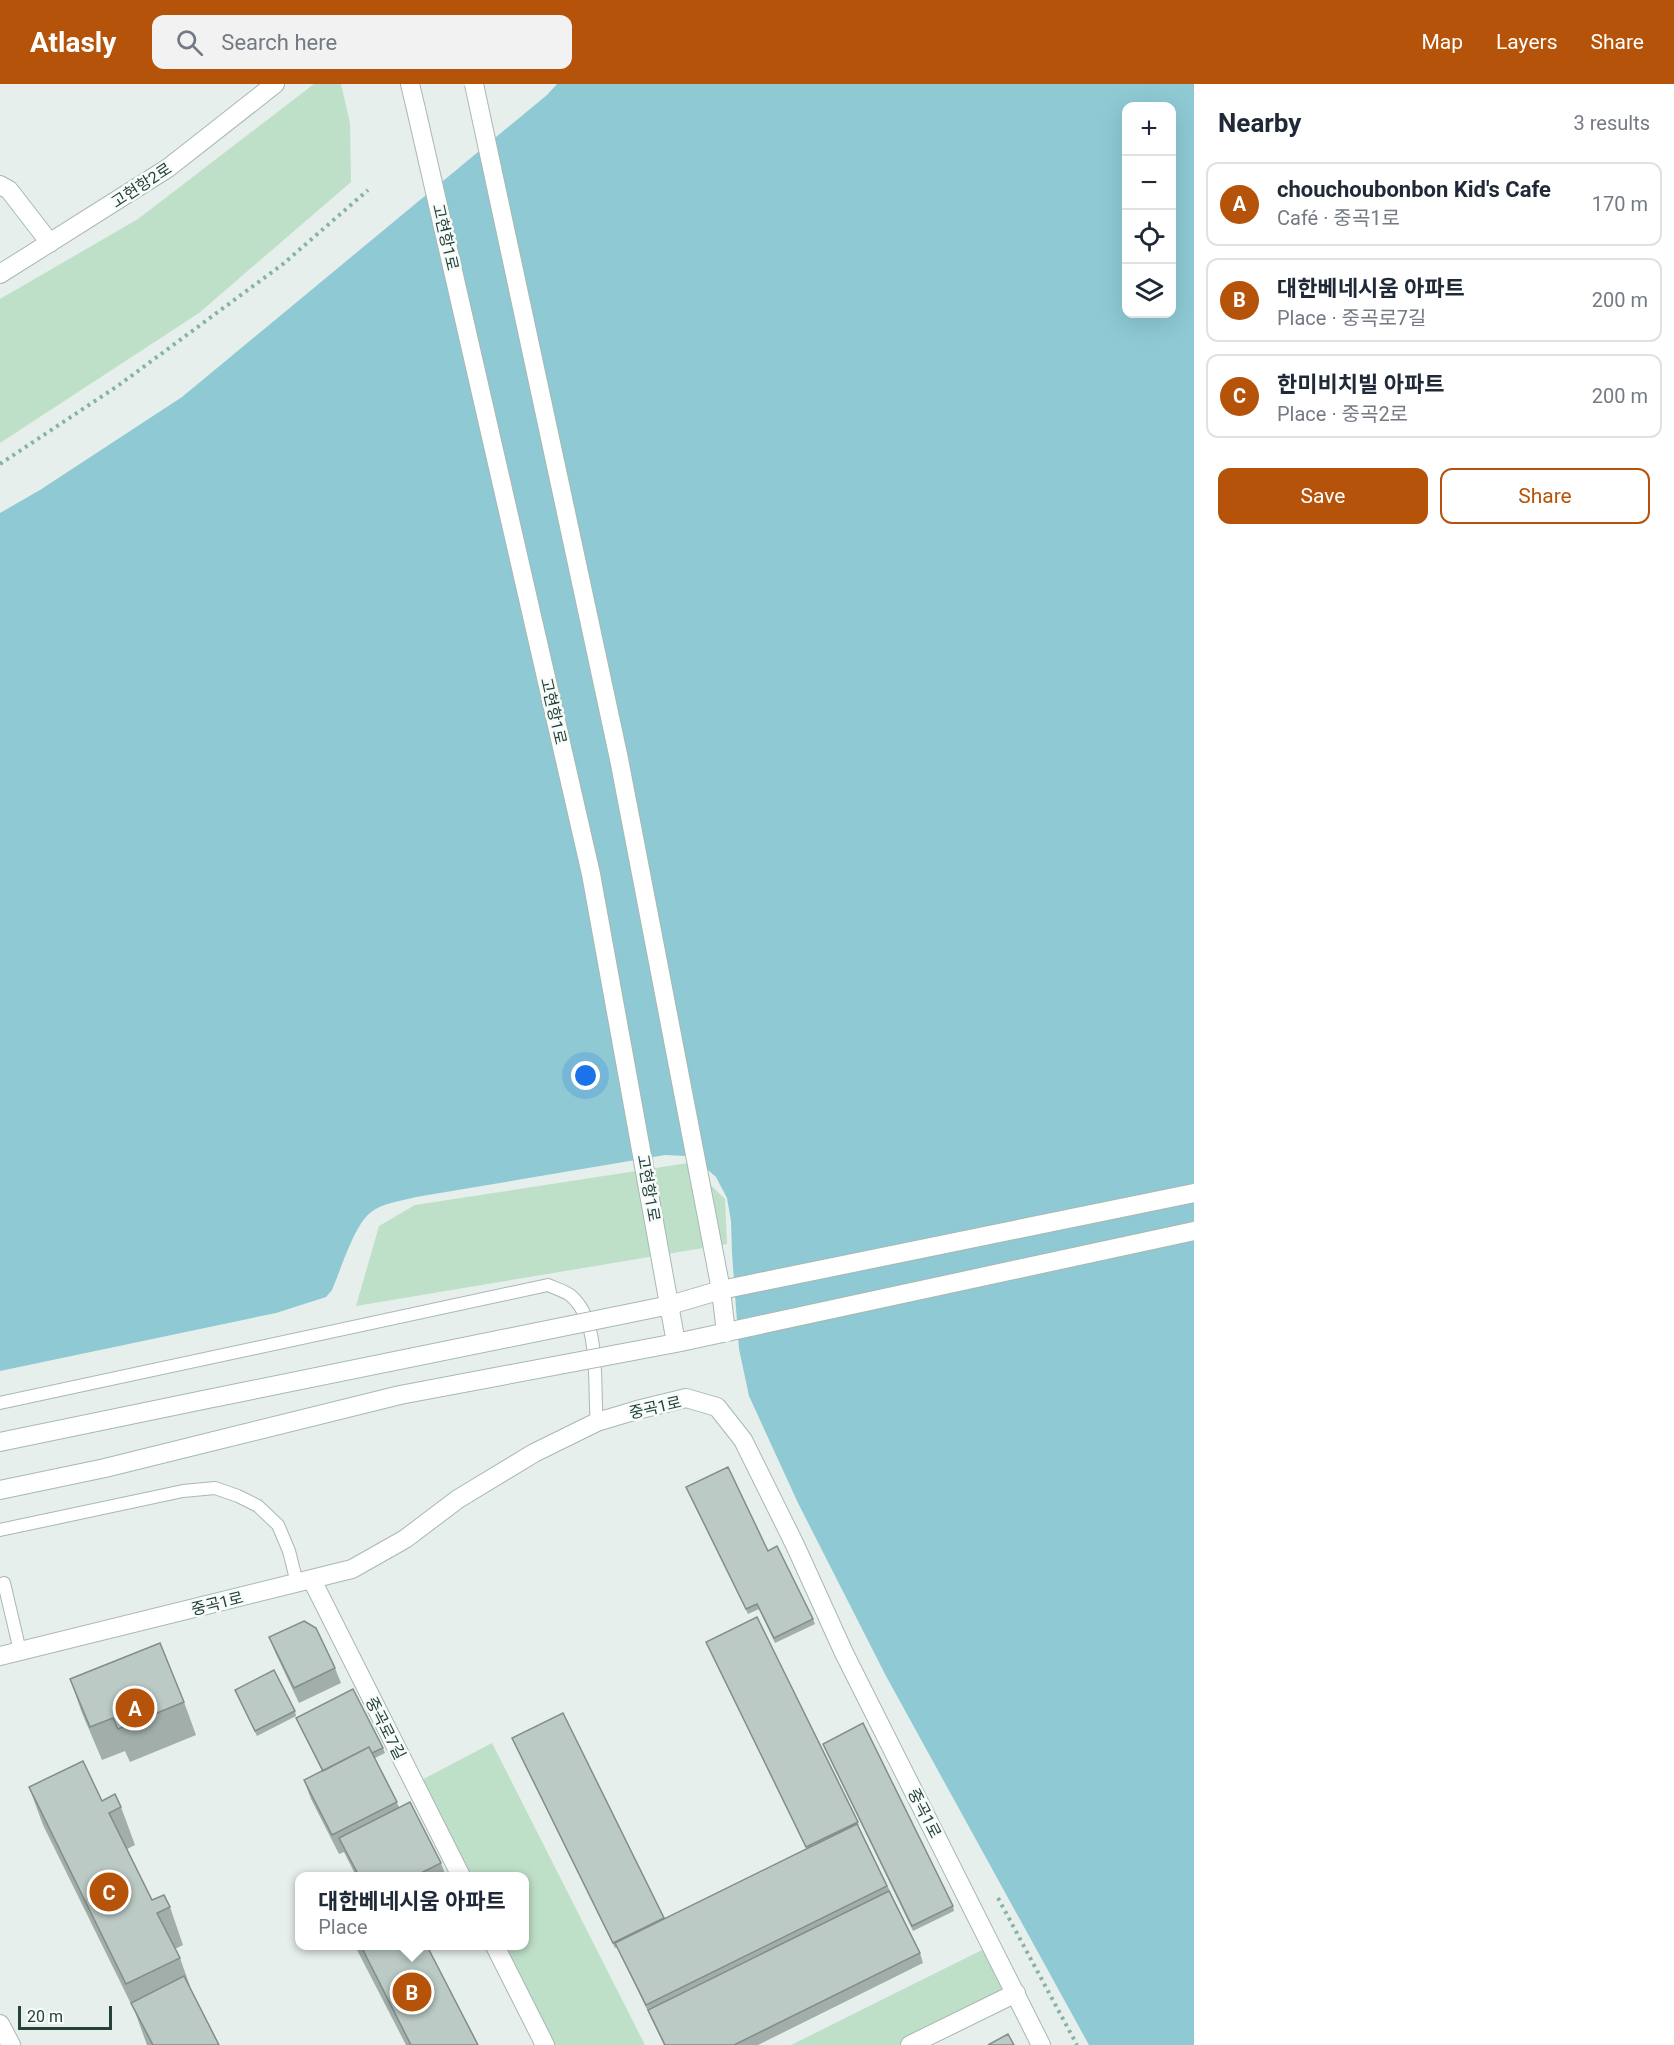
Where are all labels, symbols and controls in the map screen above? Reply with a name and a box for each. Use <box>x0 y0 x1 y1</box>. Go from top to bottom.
search box <box>152 15 572 69</box>
text: Atlasly <box>30 26 116 59</box>
icon: search <box>173 26 206 59</box>
text: Search here <box>221 30 337 55</box>
text: Map <box>1421 30 1463 54</box>
text: Layers <box>1496 30 1557 54</box>
text: Share <box>1590 30 1644 54</box>
map controls <box>1122 102 1176 318</box>
button: + <box>1122 102 1176 156</box>
text: Nearby <box>1218 108 1301 138</box>
text: 3 results <box>1574 111 1650 135</box>
button: − <box>1122 156 1176 210</box>
street label: 고현항2로 <box>108 159 175 212</box>
text: chouchoubonbon Kid's Cafe <box>1277 177 1551 202</box>
text: A <box>1233 192 1246 216</box>
text: 170 m <box>1592 192 1648 216</box>
street label: 고현항1로 <box>429 202 462 273</box>
text: Café · 중곡1로 <box>1277 206 1400 230</box>
button: locate <box>1122 210 1176 264</box>
button: layers <box>1122 264 1176 318</box>
text: 대한베네시움 아파트 <box>1277 276 1465 301</box>
text: B <box>1233 288 1246 312</box>
text: 200 m <box>1592 288 1648 312</box>
text: Place · 중곡로7길 <box>1277 306 1426 330</box>
text: 한미비치빌 아파트 <box>1277 372 1444 397</box>
text: C <box>1233 384 1246 408</box>
text: 200 m <box>1592 384 1648 408</box>
text: Place · 중곡2로 <box>1277 402 1408 426</box>
button: Save <box>1218 468 1428 524</box>
button: Share <box>1440 468 1650 524</box>
street label: 고현항1로 <box>537 676 570 747</box>
your location <box>571 1061 600 1090</box>
street label: 고현항1로 <box>633 1153 664 1223</box>
street label: 중곡1로 <box>627 1392 683 1423</box>
street label: 중곡1로 <box>189 1588 245 1619</box>
pin: A <box>116 1686 154 1730</box>
street label: 중곡로7길 <box>362 1694 409 1763</box>
street label: 중곡1로 <box>904 1785 945 1841</box>
pin: C <box>90 1870 128 1914</box>
popup <box>295 1872 529 1950</box>
text: 대한베네시움 아파트 <box>318 1889 506 1914</box>
text: Place <box>318 1915 368 1939</box>
pin: B <box>392 1970 432 2014</box>
scale bar <box>18 2003 112 2030</box>
text: 20 m <box>27 2007 63 2026</box>

